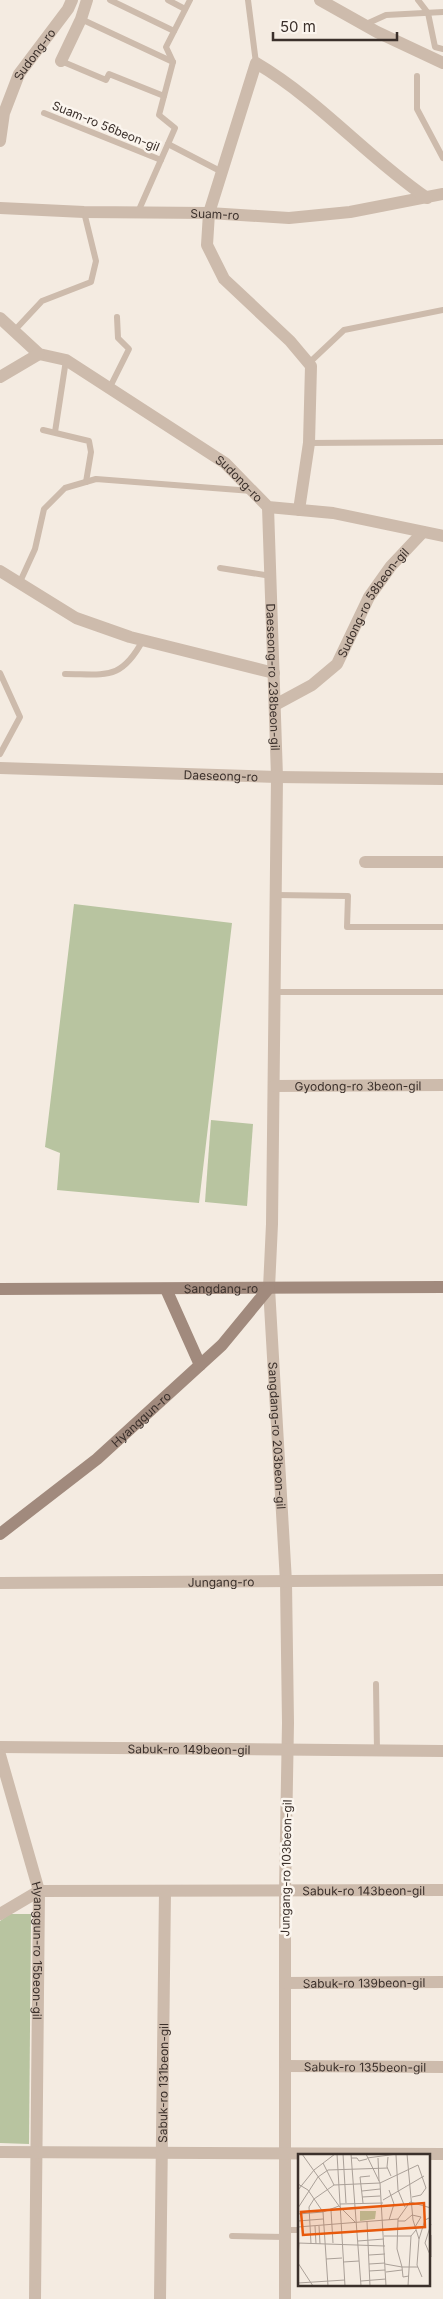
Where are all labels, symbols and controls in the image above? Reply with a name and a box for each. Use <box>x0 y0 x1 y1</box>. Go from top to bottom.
scale bar <box>273 10 397 42</box>
text: 50 m <box>280 17 316 36</box>
street label: Sudong-ro <box>10 25 58 82</box>
street label: Suam-ro 56beon-gil <box>50 98 162 154</box>
street label: Suam-ro <box>190 205 240 222</box>
street label: Sudong-ro <box>213 451 266 505</box>
street label: Sudong-ro 58beon-gil <box>334 545 412 660</box>
street label: Daeseong-ro 238beon-gil <box>264 603 284 751</box>
street label: Daeseong-ro <box>183 766 258 784</box>
street label: Gyodong-ro 3beon-gil <box>295 1078 421 1093</box>
street label: Sangdang-ro <box>184 1280 258 1296</box>
street label: Sangdang-ro 203beon-gil <box>266 1361 289 1510</box>
street label: Hyanggun-ro <box>108 1388 174 1450</box>
street label: Jungang-ro <box>188 1574 254 1589</box>
street label: Sabuk-ro 149beon-gil <box>127 1741 250 1757</box>
street label: Jungang-ro 103beon-gil <box>277 1799 295 1937</box>
street label: Hyanggun-ro 15beon-gil <box>29 1880 47 2020</box>
street label: Sabuk-ro 143beon-gil <box>302 1883 425 1898</box>
street label: Sabuk-ro 139beon-gil <box>303 1975 425 1990</box>
street label: Sabuk-ro 131beon-gil <box>154 2023 171 2143</box>
street label: Sabuk-ro 135beon-gil <box>304 2059 426 2074</box>
inset map <box>298 2154 430 2286</box>

